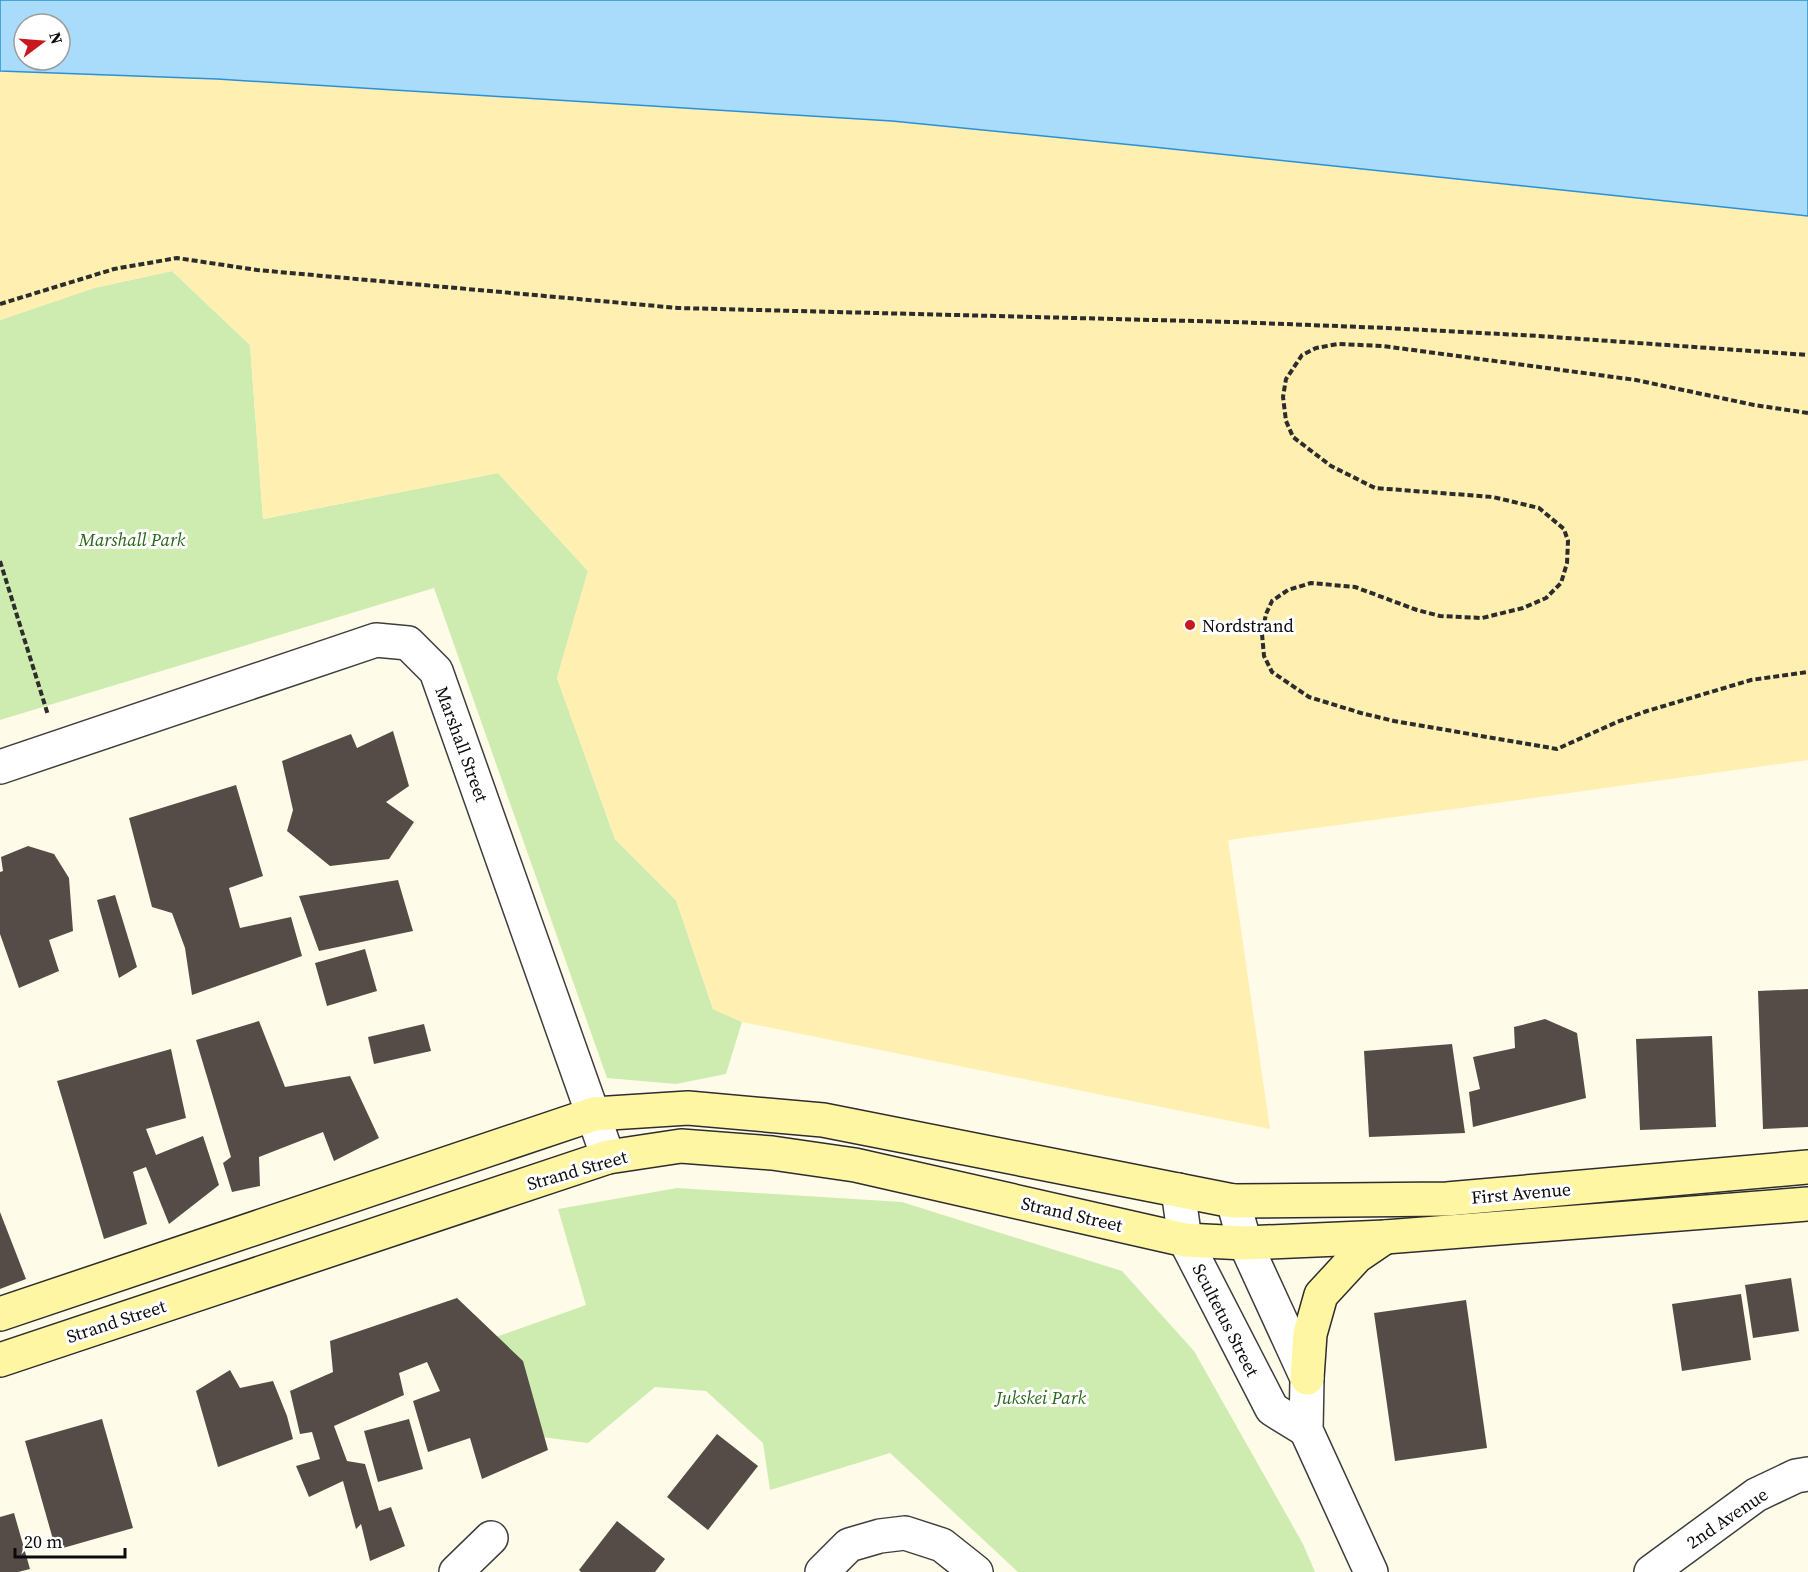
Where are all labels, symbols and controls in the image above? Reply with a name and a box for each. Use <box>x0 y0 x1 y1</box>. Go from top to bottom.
north arrow <box>12 12 72 72</box>
text: N <box>44 29 69 47</box>
park label: Marshall Park <box>78 527 186 552</box>
place label: Nordstrand <box>1202 613 1294 638</box>
marker: Nordstrand <box>1183 618 1197 632</box>
street label: Marshall Street <box>429 683 495 805</box>
street label: Strand Street <box>524 1144 630 1196</box>
street label: First Avenue <box>1470 1176 1572 1210</box>
street label: Strand Street <box>1019 1190 1125 1238</box>
street label: Scultetus Street <box>1187 1259 1265 1381</box>
street label: Strand Street <box>63 1293 169 1349</box>
park label: Jukskei Park <box>993 1385 1087 1410</box>
street label: 2nd Avenue <box>1681 1482 1773 1554</box>
scale bar <box>15 1521 124 1559</box>
text: 20 m <box>24 1529 62 1554</box>

